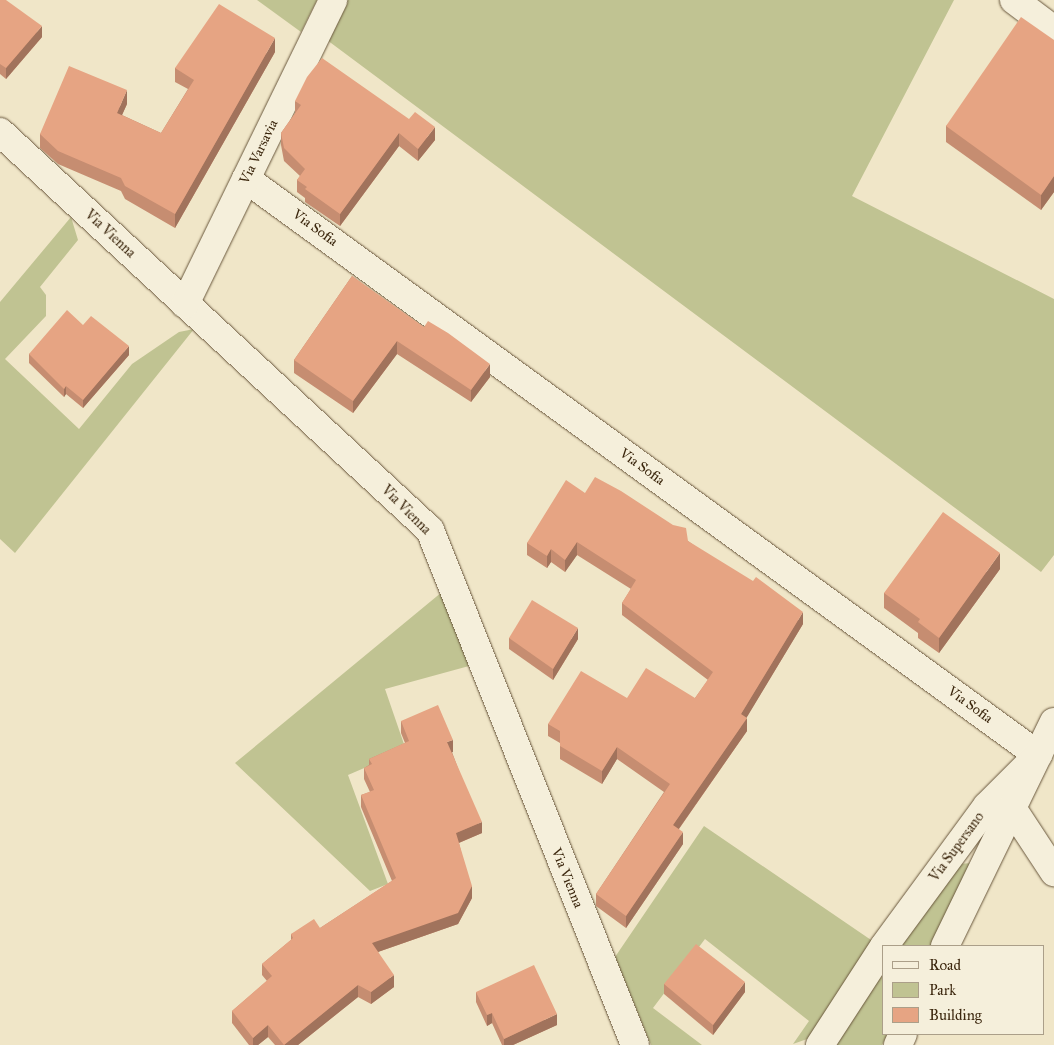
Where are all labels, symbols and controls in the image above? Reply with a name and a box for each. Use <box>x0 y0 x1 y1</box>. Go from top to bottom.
street label: Via Varsavia <box>236 117 282 187</box>
street label: Via Vienna <box>81 206 139 262</box>
street label: Via Sofia <box>289 206 341 250</box>
street label: Via Sofia <box>616 445 668 489</box>
street label: Via Vienna <box>378 482 434 538</box>
street label: Via Sofia <box>944 683 996 727</box>
street label: Via Supersano <box>926 809 988 885</box>
street label: Via Vienna <box>547 846 587 910</box>
legend <box>882 945 1044 1035</box>
text: Road <box>929 956 961 974</box>
text: Park <box>929 981 956 999</box>
text: Building <box>929 1006 982 1024</box>

